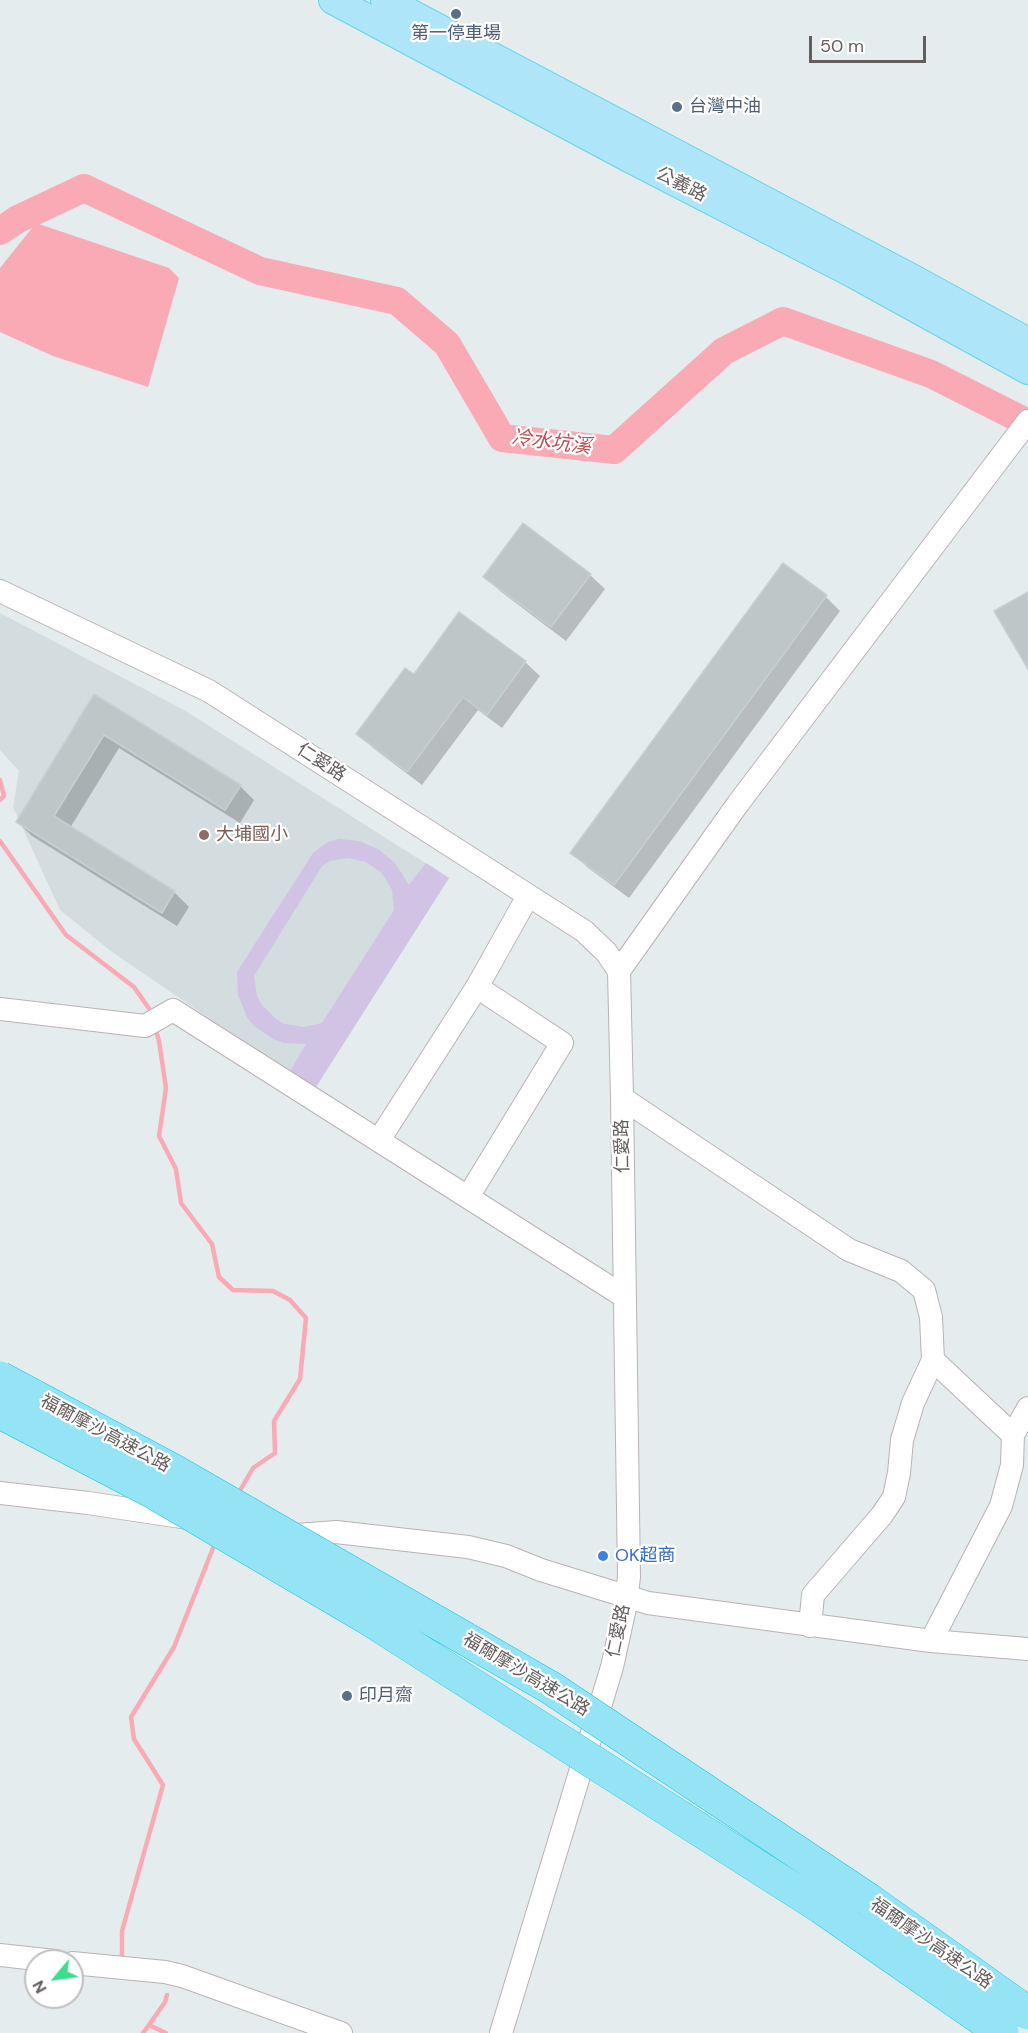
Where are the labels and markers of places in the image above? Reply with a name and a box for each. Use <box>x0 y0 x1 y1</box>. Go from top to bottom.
marker: 第一停車場 <box>449 7 463 21</box>
place label: 第一停車場 <box>411 23 501 45</box>
place label: 台灣中油 <box>689 96 761 118</box>
marker: 台灣中油 <box>670 100 684 114</box>
place label: 大埔國小 <box>216 824 288 846</box>
marker: 大埔國小 <box>197 828 211 842</box>
place label: OK超商 <box>615 1545 675 1567</box>
marker: OK超商 <box>596 1549 610 1563</box>
place label: 印月齋 <box>359 1685 413 1707</box>
marker: 印月齋 <box>340 1689 354 1703</box>

